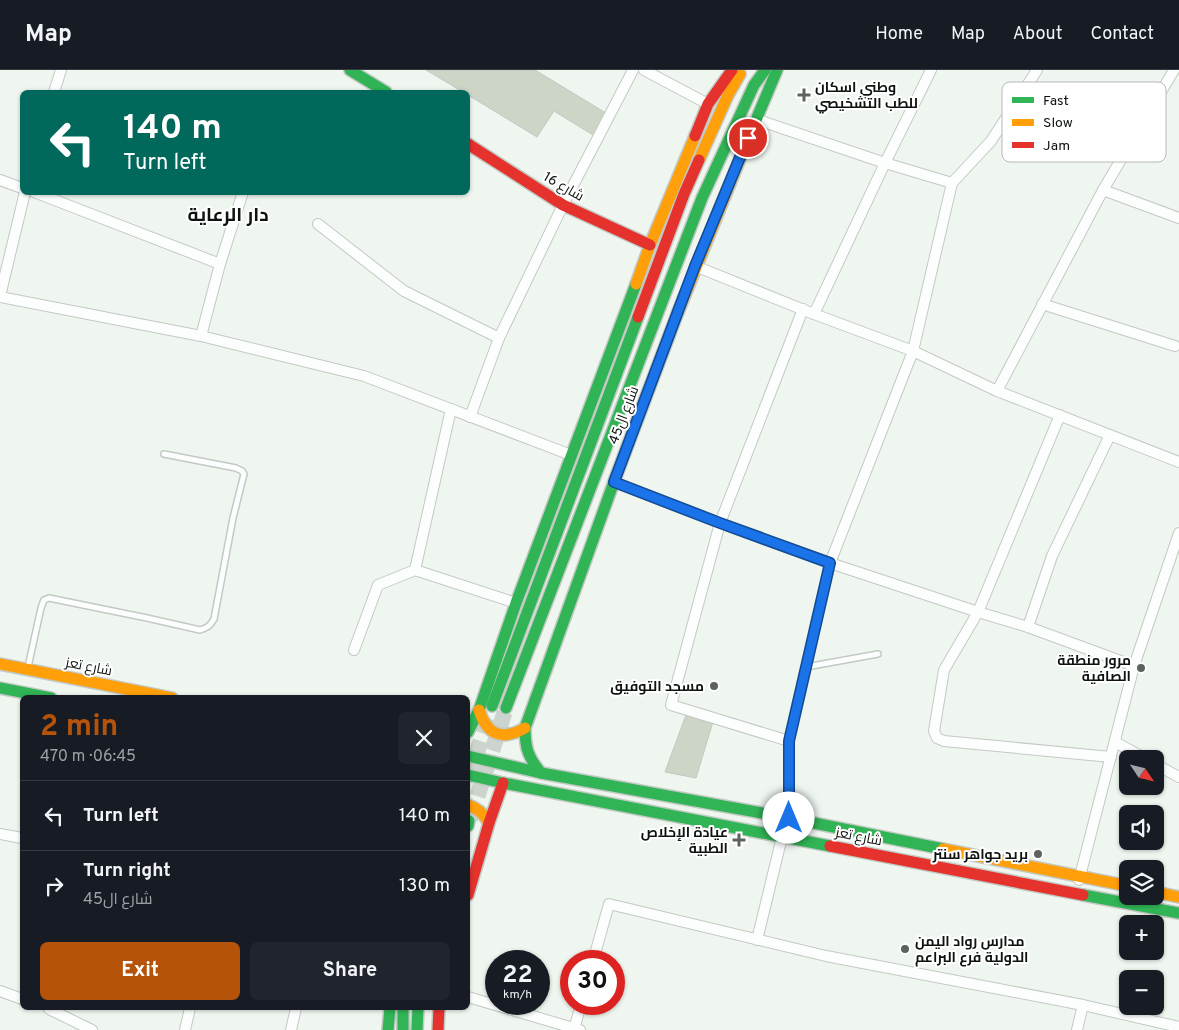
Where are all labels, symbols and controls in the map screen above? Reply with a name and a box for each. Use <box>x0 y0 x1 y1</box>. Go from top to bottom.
text: Map <box>25 20 72 50</box>
text: Home <box>875 23 923 46</box>
text: Map <box>951 23 985 46</box>
text: About <box>1013 23 1062 46</box>
text: Contact <box>1090 23 1154 46</box>
place label: وطني اسكان للطب التشخيصي <box>815 80 918 114</box>
legend <box>1002 82 1166 162</box>
marker: وطني اسكان للطب التشخيصي <box>797 88 811 102</box>
text: Fast <box>1043 93 1069 110</box>
text: 140 m <box>123 107 222 151</box>
icon: left <box>40 110 105 175</box>
text: Slow <box>1043 115 1073 132</box>
pin <box>727 117 769 159</box>
icon: arrive <box>734 124 762 152</box>
text: Jam <box>1043 138 1070 155</box>
text: Turn left <box>123 150 206 177</box>
street label: شارع 16 <box>540 169 587 206</box>
district label: دار الرعاية <box>187 204 269 228</box>
street label: شارع ال45 <box>606 384 643 447</box>
place label: مرور منطقة الصافية <box>1057 653 1131 686</box>
street label: شارع تعز <box>63 654 114 680</box>
marker: مرور منطقة الصافية <box>1135 662 1147 674</box>
place label: مسجد التوفيق <box>610 679 704 696</box>
marker: مسجد التوفيق <box>708 680 720 692</box>
text: 2 min <box>40 709 118 746</box>
button: close <box>398 712 450 764</box>
text: 470 m · 06:45 <box>40 747 136 767</box>
north arrow <box>1119 750 1164 795</box>
map controls <box>1119 750 1164 1015</box>
position arrow <box>762 791 814 843</box>
icon: left <box>40 802 68 830</box>
text: Turn left <box>83 804 159 828</box>
text: 140 m <box>399 804 450 828</box>
button: sound <box>1119 805 1164 850</box>
street label: شارع تعز <box>833 824 884 850</box>
place label: عيادة الإخلاص الطبية <box>641 825 728 858</box>
marker: عيادة الإخلاص الطبية <box>732 833 746 847</box>
place label: بريد جواهر سنتر <box>932 847 1028 864</box>
marker: بريد جواهر سنتر <box>1032 848 1044 860</box>
text: Turn right <box>83 859 171 883</box>
button: layers <box>1119 860 1164 905</box>
icon: right <box>40 872 68 900</box>
text: 130 m <box>399 874 450 898</box>
text: شارع ال45 <box>83 890 153 910</box>
button: + <box>1119 915 1164 960</box>
place label: مدارس رواد اليمن الدولية فرع البراعم <box>915 934 1028 967</box>
button: Exit <box>40 942 240 1000</box>
button: Share <box>250 942 450 1000</box>
marker: مدارس رواد اليمن الدولية فرع البراعم <box>899 943 911 955</box>
speed limit sign: 30 <box>560 950 625 1015</box>
text: 22 <box>502 960 533 992</box>
button: − <box>1119 970 1164 1015</box>
text: km/h <box>503 987 532 1003</box>

